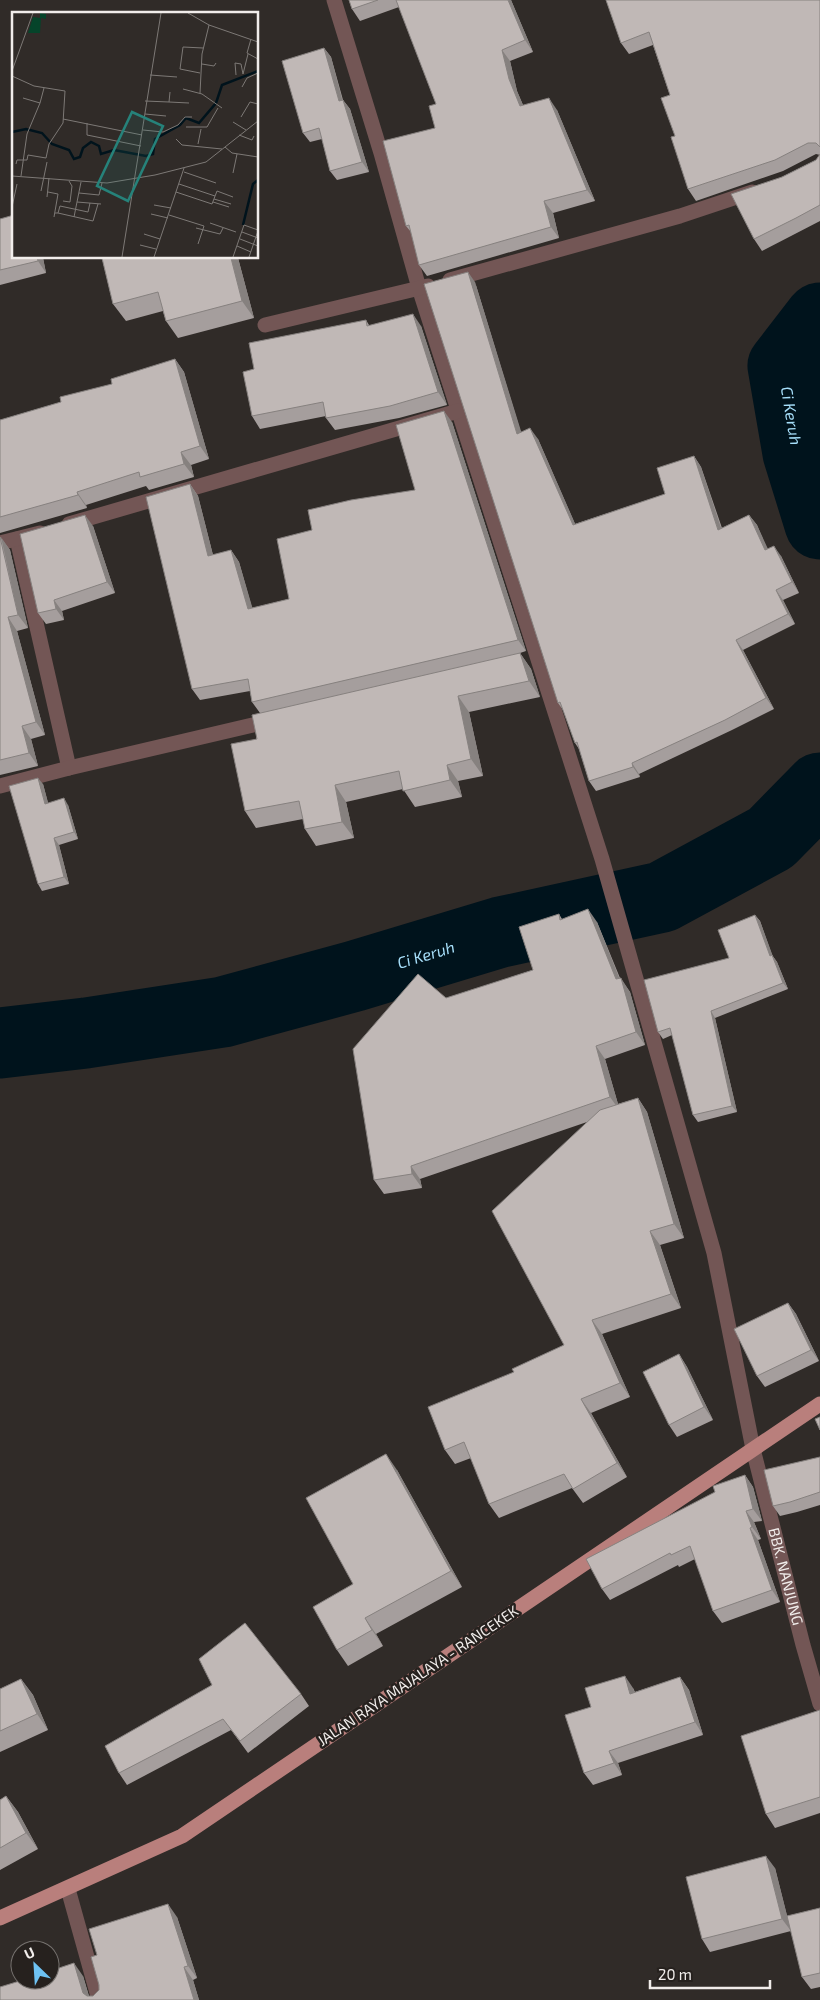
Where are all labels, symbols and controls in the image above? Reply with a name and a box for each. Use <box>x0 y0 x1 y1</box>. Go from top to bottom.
inset map <box>12 12 259 259</box>
water label: Ci Keruh <box>778 385 806 446</box>
water label: Ci Keruh <box>395 937 457 972</box>
street label: BBK. NANJUNG <box>765 1526 808 1627</box>
street label: JALAN RAYA MAJALAYA - RANCEKEK <box>313 1601 522 1749</box>
north arrow <box>10 1940 60 1990</box>
text: U <box>21 1943 37 1962</box>
scale bar <box>650 1958 770 1990</box>
text: 20 m <box>658 1965 692 1983</box>

